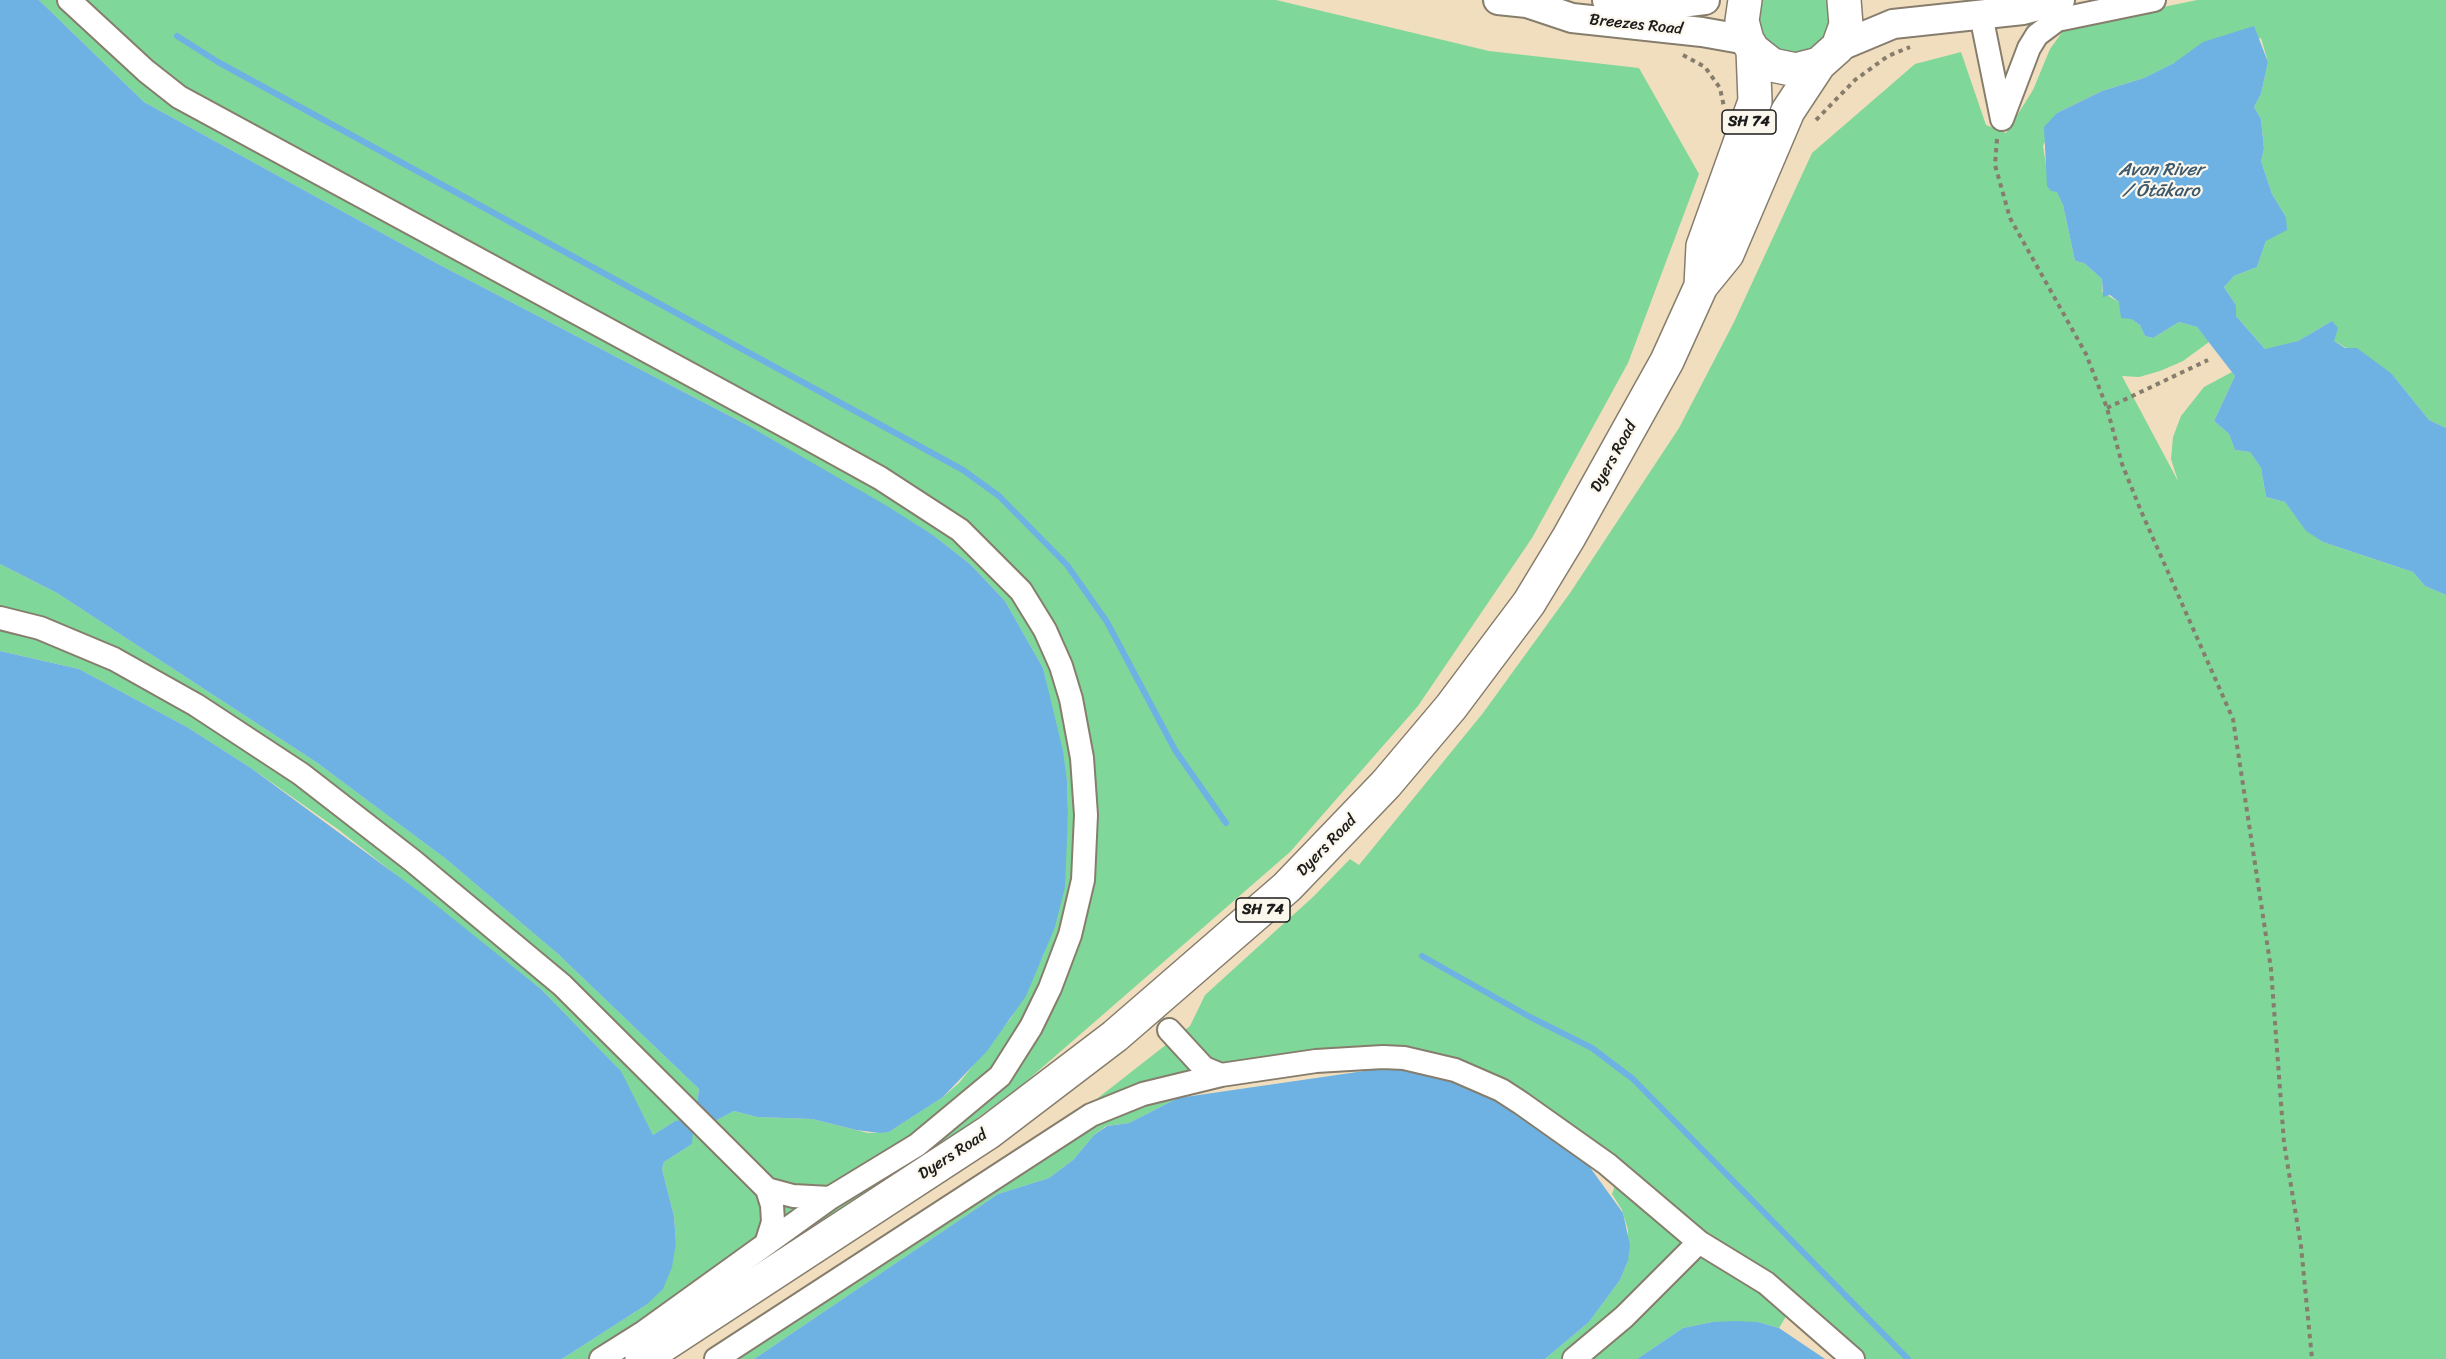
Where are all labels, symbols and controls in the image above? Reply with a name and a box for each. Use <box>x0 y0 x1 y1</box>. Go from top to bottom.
street label: Breezes Road <box>1589 11 1683 39</box>
road number: SH 74 <box>1722 110 1776 134</box>
water label: Avon River / Ōtākaro <box>2119 159 2203 201</box>
street label: Dyers Road <box>1587 418 1641 496</box>
street label: Dyers Road <box>1293 811 1361 881</box>
road number: SH 74 <box>1236 898 1290 922</box>
street label: Dyers Road <box>915 1126 991 1184</box>

